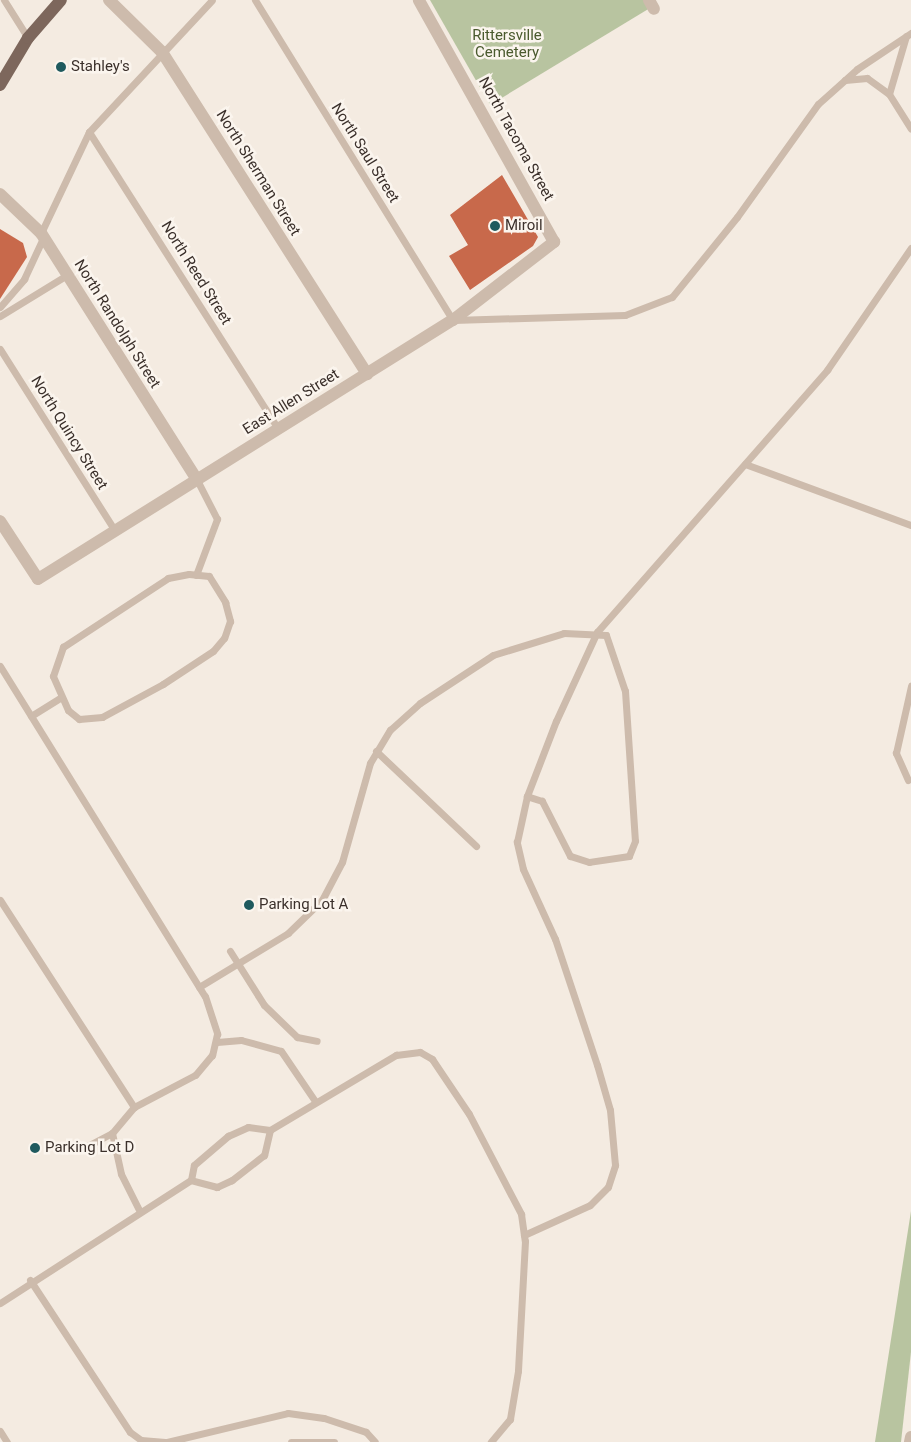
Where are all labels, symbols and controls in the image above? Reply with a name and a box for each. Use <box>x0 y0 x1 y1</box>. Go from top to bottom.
park label: Rittersville Cemetery <box>472 26 542 61</box>
place label: Stahley's <box>71 58 130 76</box>
marker: Stahley's <box>55 61 67 73</box>
street label: North Tacoma Street <box>474 74 558 204</box>
street label: North Saul Street <box>327 100 403 206</box>
street label: North Sherman Street <box>212 107 304 239</box>
place label: Miroil <box>505 217 543 235</box>
street label: North Reed Street <box>157 218 235 328</box>
marker: Miroil <box>489 220 501 232</box>
street label: North Randolph Street <box>70 257 164 391</box>
street label: East Allen Street <box>240 365 342 439</box>
street label: North Quincy Street <box>27 373 111 493</box>
place label: Parking Lot A <box>259 896 348 914</box>
marker: Parking Lot A <box>243 899 255 911</box>
place label: Parking Lot D <box>45 1139 134 1157</box>
marker: Parking Lot D <box>29 1142 41 1154</box>

